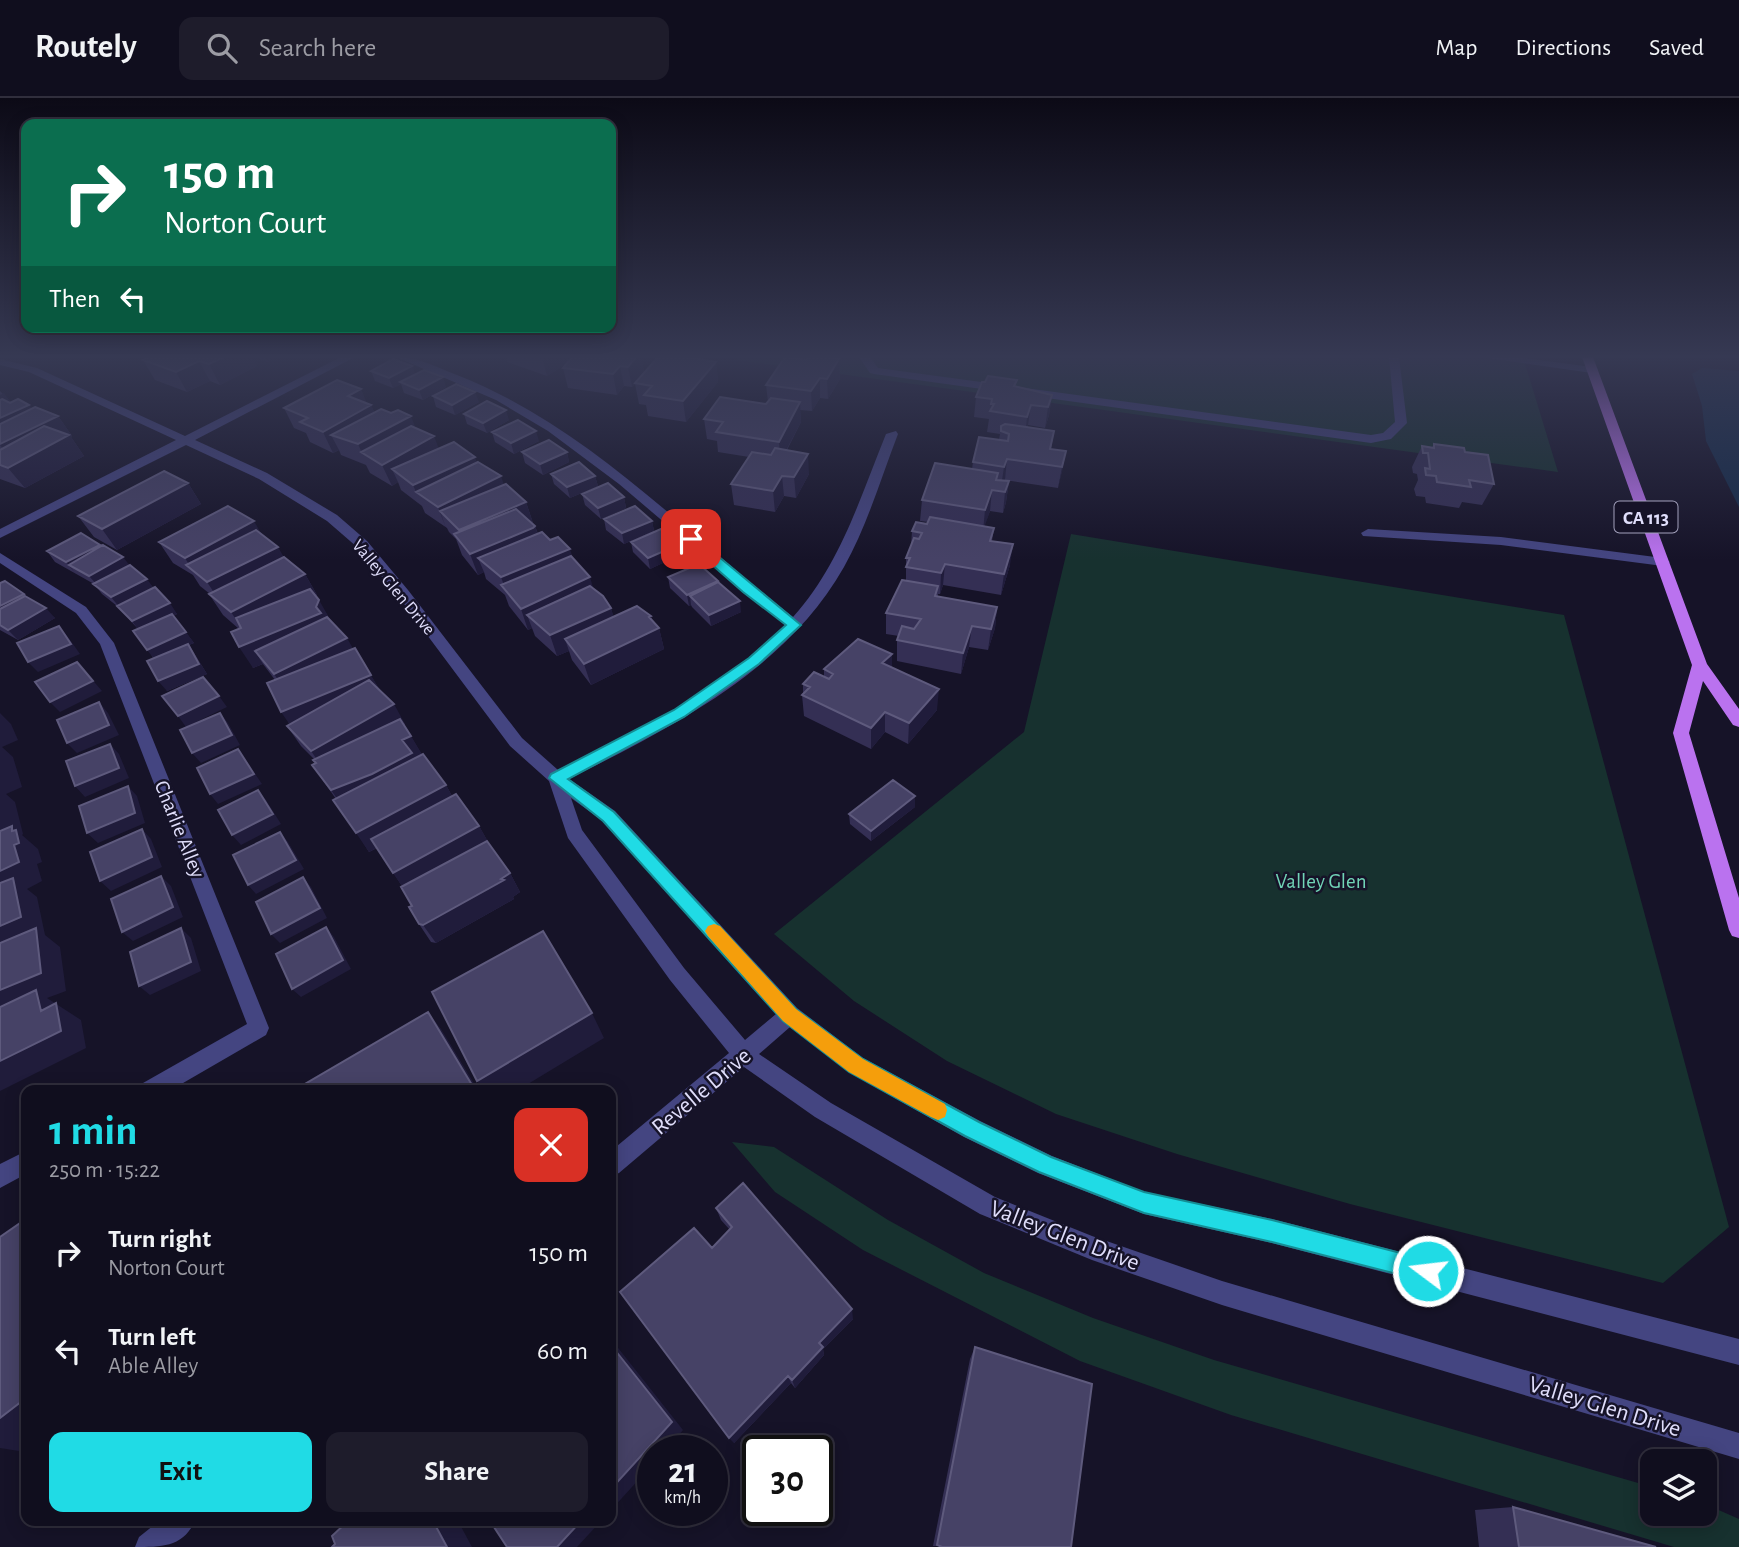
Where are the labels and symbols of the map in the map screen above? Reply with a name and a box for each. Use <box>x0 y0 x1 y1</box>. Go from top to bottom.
road number: CA 113 <box>1614 502 1678 532</box>
pin <box>661 509 721 569</box>
street label: Valley Glen Drive <box>348 537 438 639</box>
street label: Charlie Alley <box>151 778 209 881</box>
park label: Valley Glen <box>1276 871 1367 892</box>
street label: Revelle Drive <box>648 1044 756 1140</box>
street label: Valley Glen Drive <box>987 1196 1143 1275</box>
position arrow <box>1391 1234 1465 1308</box>
street label: Valley Glen Drive <box>1526 1372 1684 1442</box>
speed limit sign: 30 <box>742 1435 833 1526</box>

